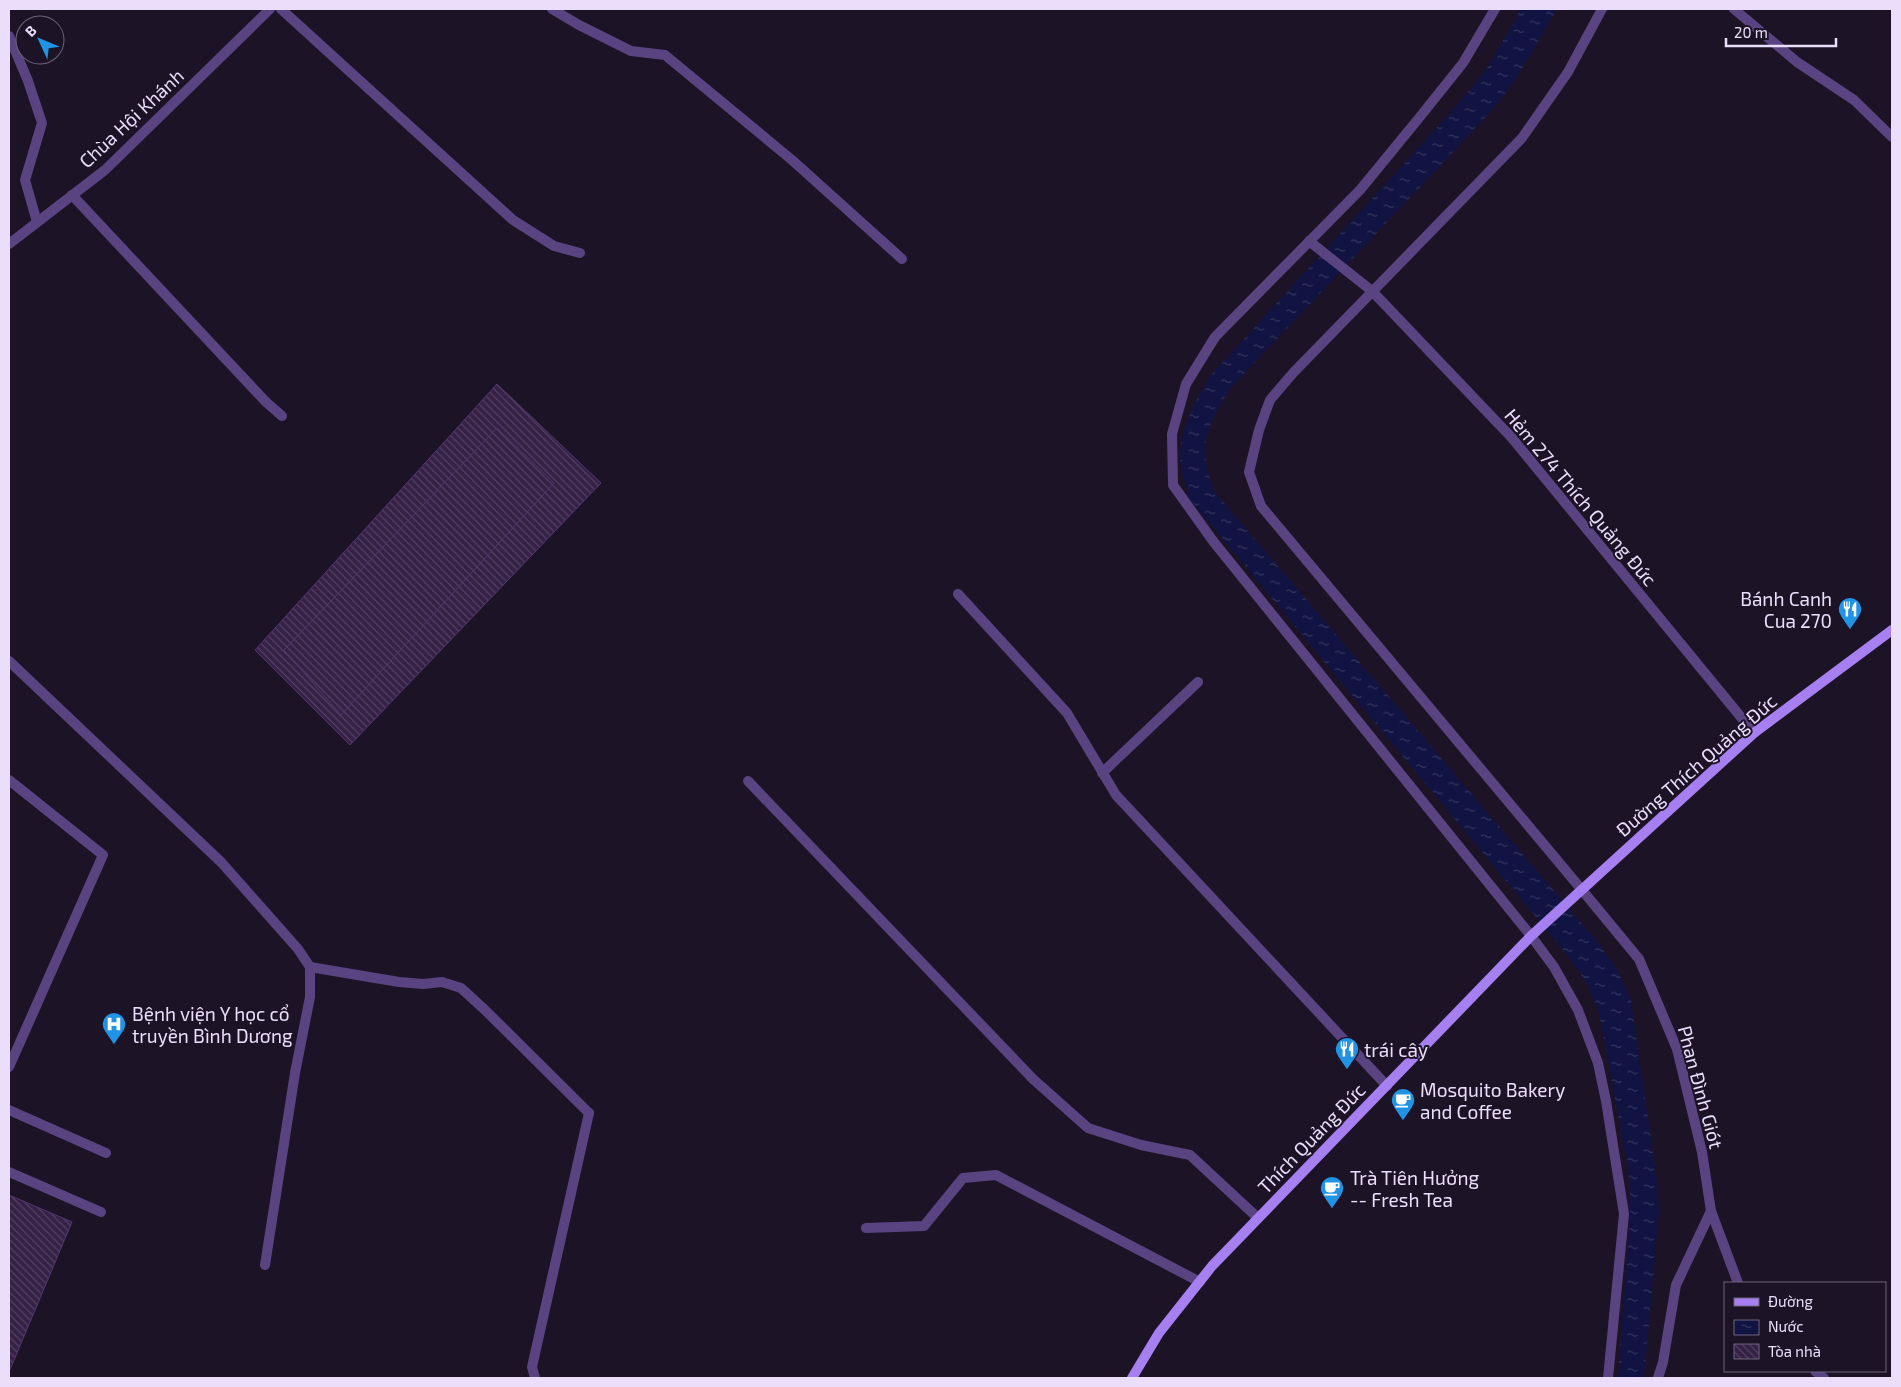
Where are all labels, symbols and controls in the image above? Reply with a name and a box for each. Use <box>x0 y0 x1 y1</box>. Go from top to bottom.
north arrow <box>15 15 65 65</box>
scale bar <box>1726 15 1836 47</box>
text: B <box>21 21 40 40</box>
text: 20 m <box>1734 23 1768 41</box>
street label: Chùa Hội Khánh <box>74 64 188 172</box>
street label: Hẻm 274 Thích Quảng Đức <box>1500 404 1662 590</box>
place label: Bánh Canh Cua 270 <box>1740 587 1832 632</box>
restaurant icon: Bánh Canh Cua 270 <box>1837 596 1863 630</box>
street label: Đường Thích Quảng Đức <box>1611 689 1781 841</box>
place label: Bệnh viện Y học cổ truyền Bình Dương <box>132 1002 293 1047</box>
hospital icon: Bệnh viện Y học cổ truyền Bình Dương <box>101 1011 127 1045</box>
street label: Phan Đình Giót <box>1674 1023 1728 1151</box>
restaurant icon: trái cây <box>1334 1036 1360 1070</box>
place label: trái cây <box>1364 1038 1428 1061</box>
street label: Thích Quảng Đức <box>1253 1078 1369 1198</box>
place label: Mosquito Bakery and Coffee <box>1420 1078 1565 1123</box>
cafe icon: Mosquito Bakery and Coffee <box>1390 1087 1416 1121</box>
place label: Trà Tiên Hưởng -- Fresh Tea <box>1350 1166 1479 1211</box>
cafe icon: Trà Tiên Hưởng -- Fresh Tea <box>1319 1175 1345 1209</box>
legend <box>1724 1282 1886 1372</box>
text: Đường <box>1768 1292 1813 1310</box>
text: Nước <box>1768 1317 1804 1335</box>
text: Tòa nhà <box>1768 1342 1821 1360</box>

